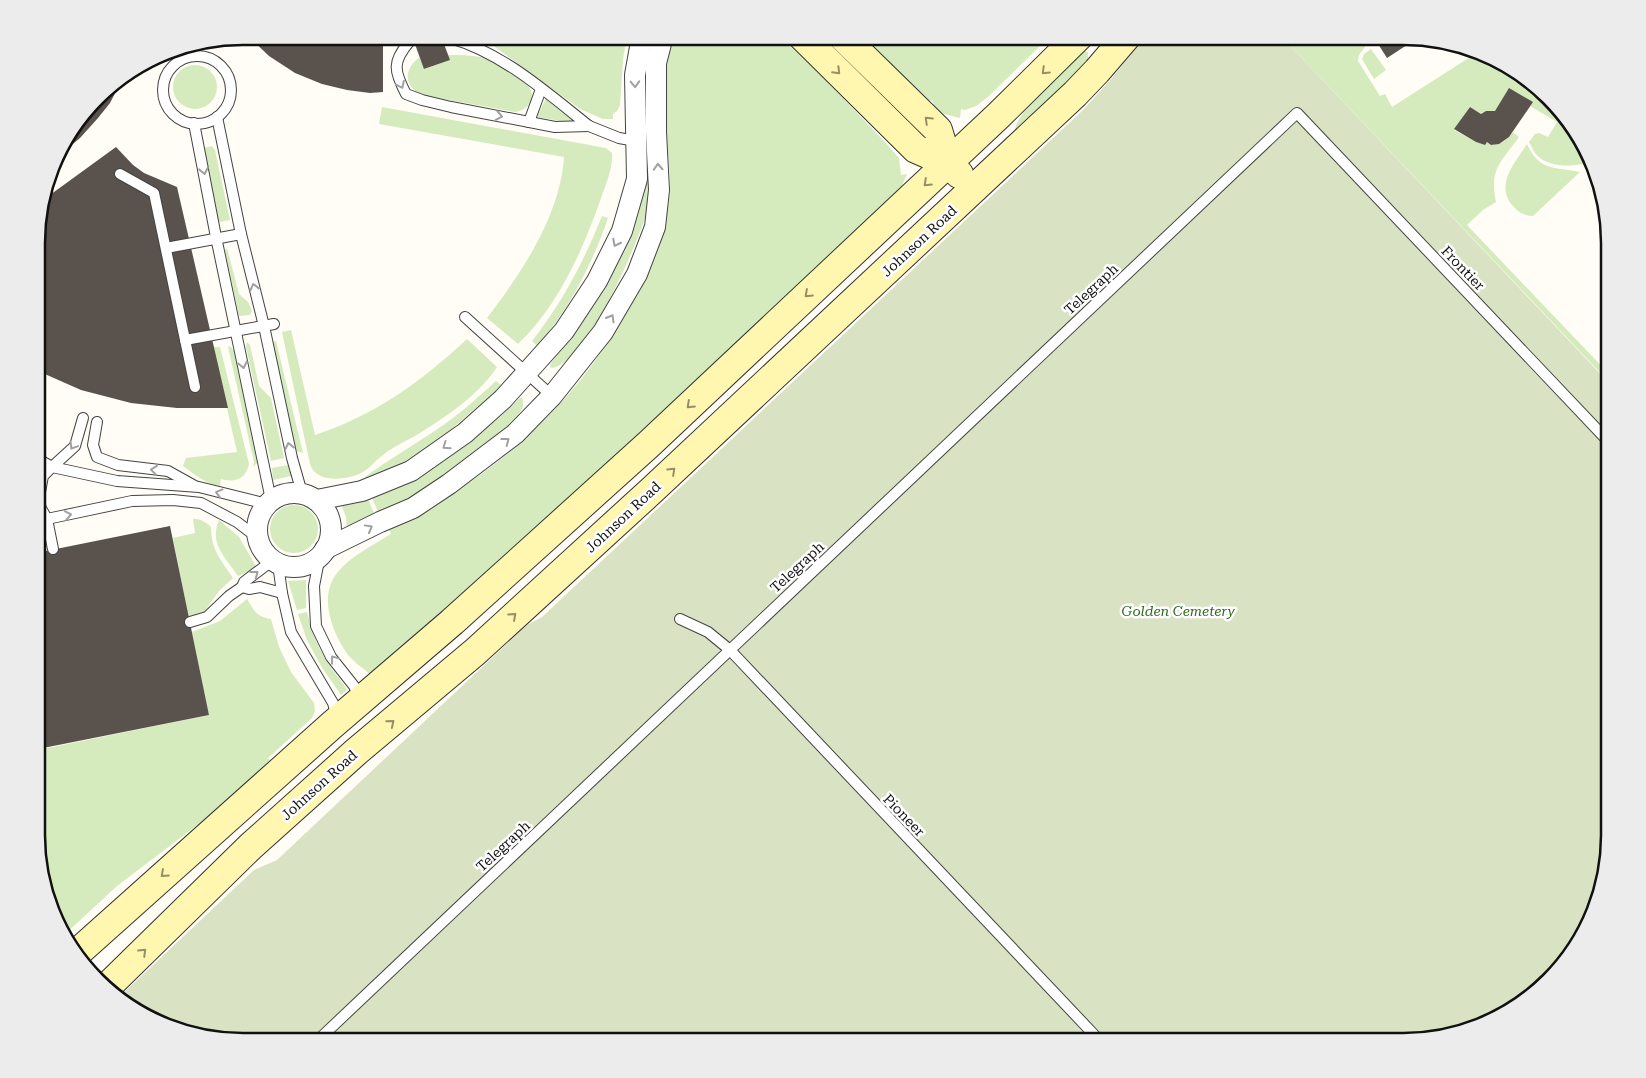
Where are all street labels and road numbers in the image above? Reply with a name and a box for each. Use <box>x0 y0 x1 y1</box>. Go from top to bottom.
street label: Johnson Road <box>878 202 960 280</box>
street label: Frontier <box>1438 243 1488 293</box>
street label: Telegraph <box>1061 260 1121 318</box>
street label: Johnson Road <box>582 478 664 556</box>
street label: Telegraph <box>767 538 827 596</box>
street label: Johnson Road <box>278 747 360 823</box>
street label: Pioneer <box>880 791 928 840</box>
street label: Telegraph <box>473 817 533 875</box>

